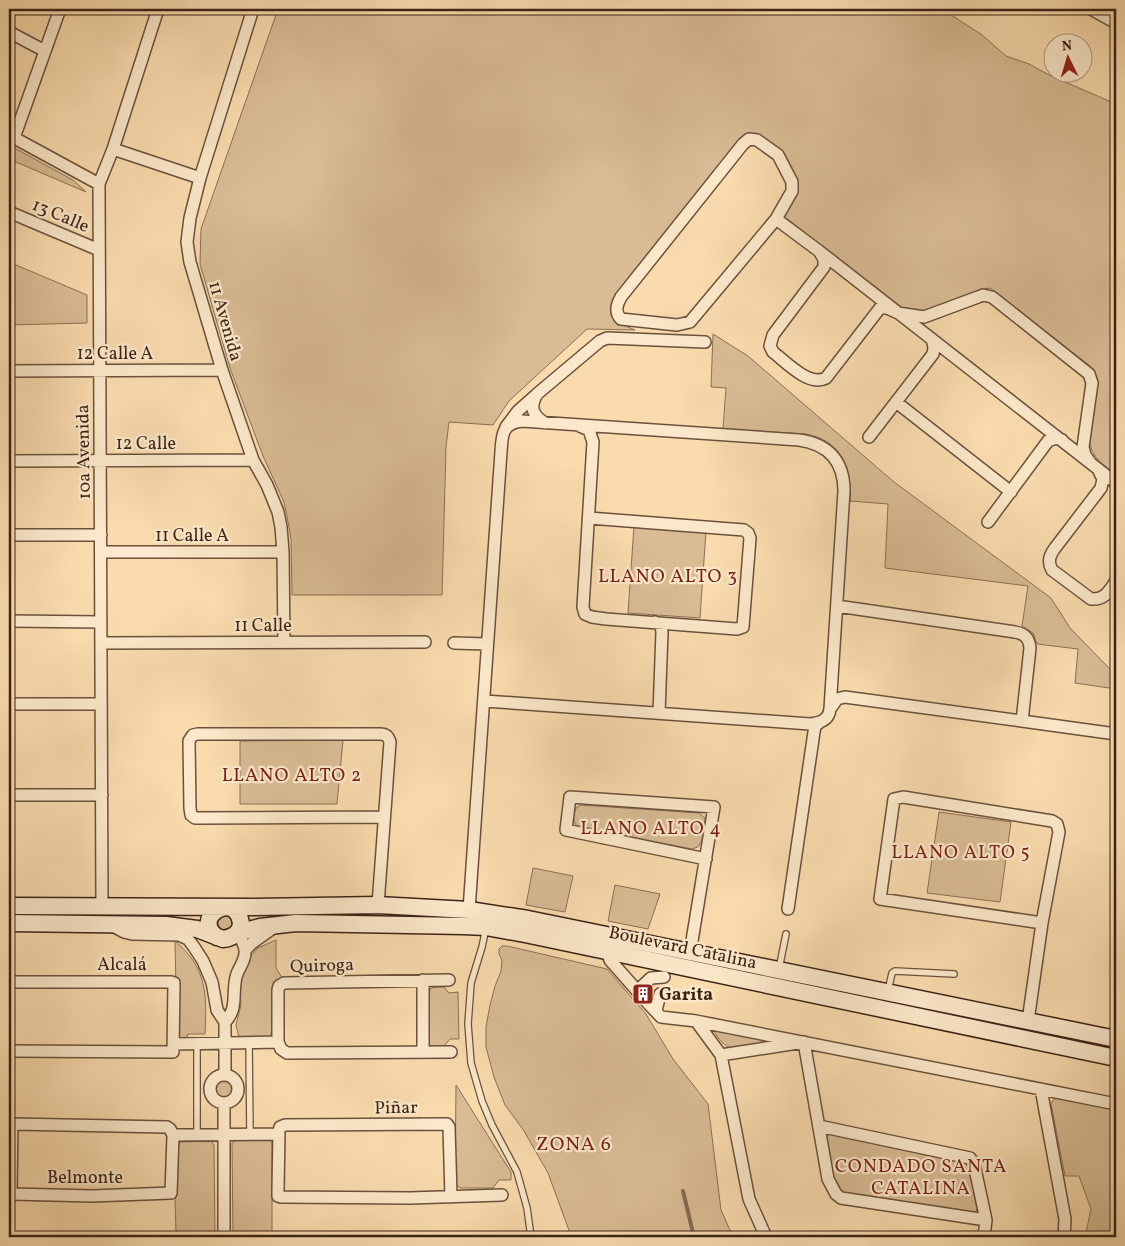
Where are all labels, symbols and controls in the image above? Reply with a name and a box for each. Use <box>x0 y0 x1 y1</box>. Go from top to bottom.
north arrow <box>1042 32 1092 82</box>
text: N <box>1061 37 1073 56</box>
street label: 13 Calle <box>28 193 93 240</box>
street label: 11 Avenida <box>201 278 248 364</box>
street label: 12 Calle A <box>77 342 154 367</box>
street label: 10a Avenida <box>71 404 98 500</box>
street label: 12 Calle <box>116 432 176 457</box>
street label: 11 Calle A <box>155 524 229 549</box>
district label: LLANO ALTO 3 <box>598 564 738 590</box>
street label: 11 Calle <box>234 614 292 639</box>
district label: LLANO ALTO 2 <box>222 763 362 789</box>
district label: LLANO ALTO 4 <box>580 816 722 842</box>
district label: LLANO ALTO 5 <box>891 840 1031 866</box>
street label: Boulevard Catalina <box>606 921 759 976</box>
street label: Alcalá <box>97 953 147 978</box>
street label: Quiroga <box>290 953 355 980</box>
building icon: Garita <box>631 982 655 1006</box>
place label: Garita <box>659 983 713 1008</box>
street label: Piñar <box>374 1096 418 1121</box>
district label: ZONA 6 <box>536 1131 612 1159</box>
district label: CONDADO SANTA CATALINA <box>835 1154 1007 1202</box>
street label: Belmonte <box>47 1166 123 1191</box>

